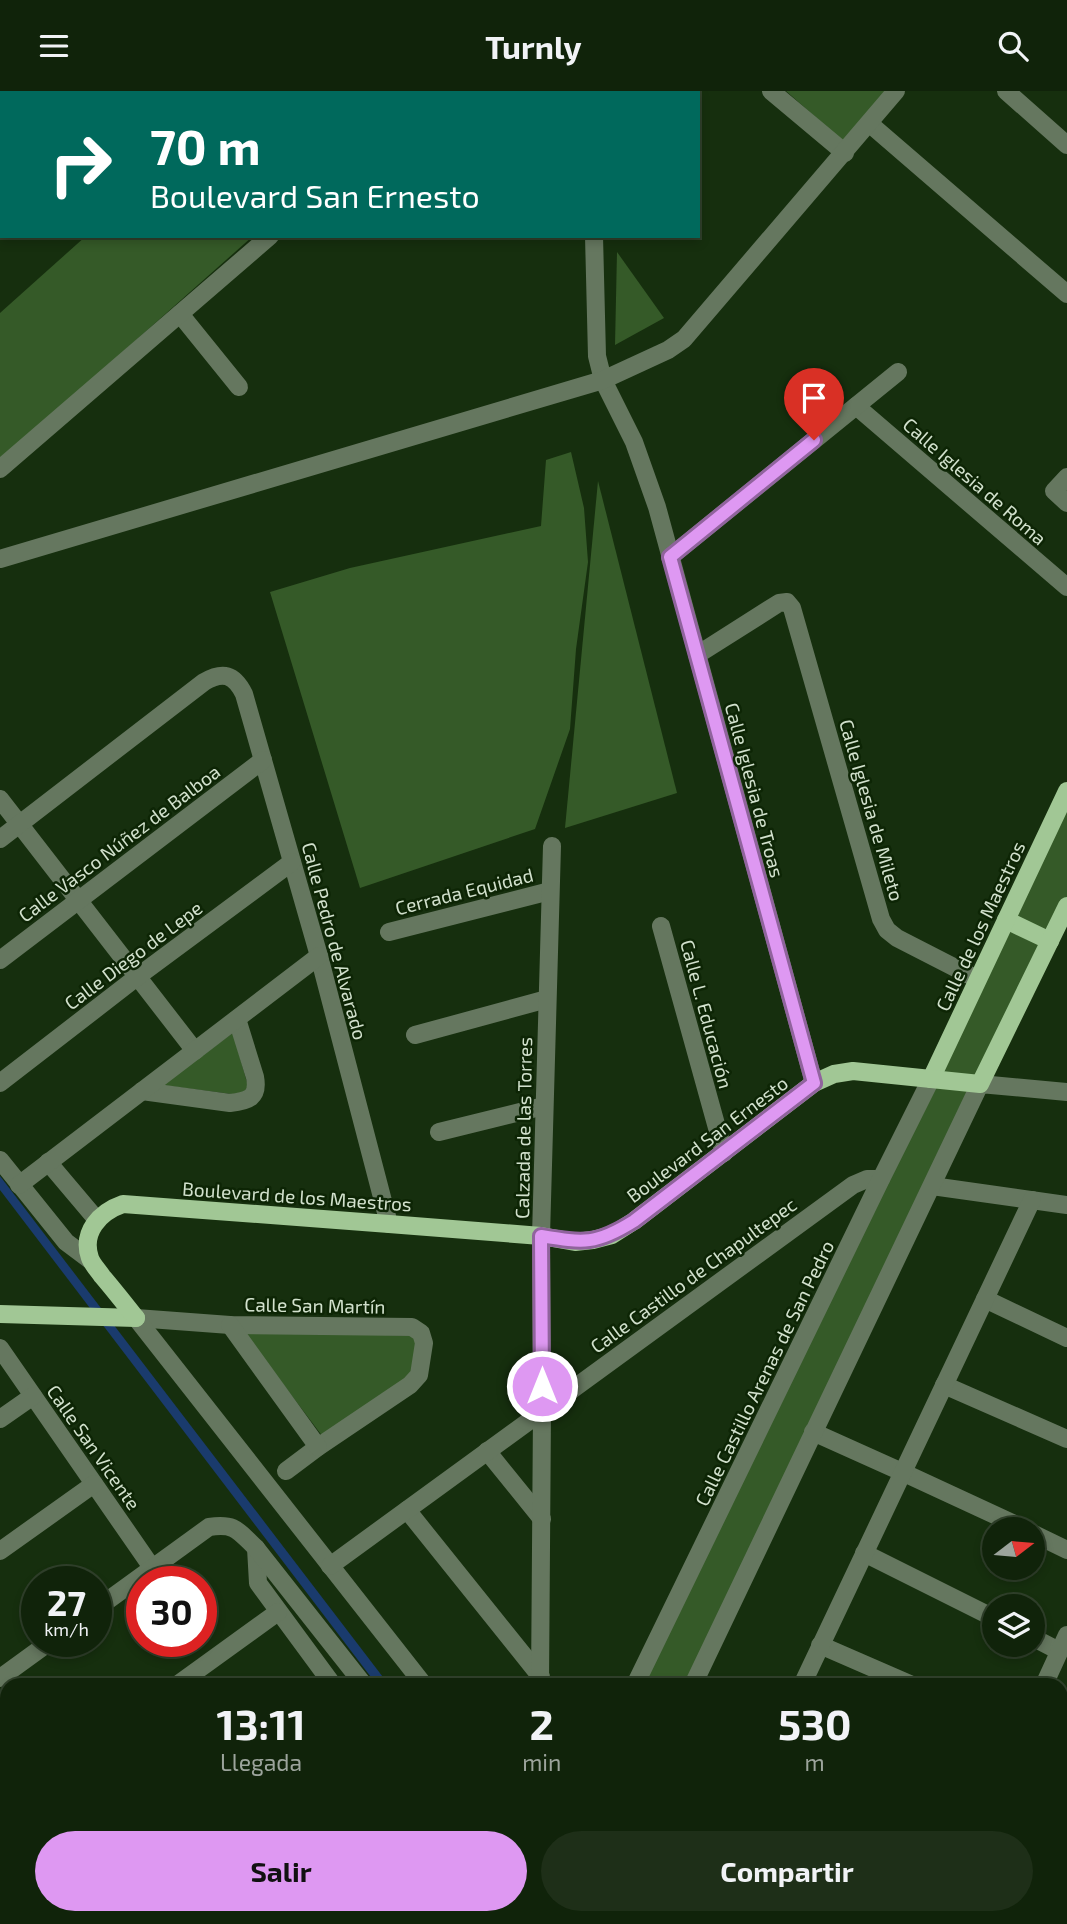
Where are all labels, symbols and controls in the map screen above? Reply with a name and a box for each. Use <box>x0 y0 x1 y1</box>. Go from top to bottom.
icon: menu <box>35 27 73 65</box>
text: Turnly <box>485 27 582 65</box>
icon: search <box>994 27 1032 65</box>
text: 70 m <box>150 116 261 175</box>
icon: right <box>35 119 126 210</box>
text: Boulevard San Ernesto <box>150 176 480 214</box>
pin <box>784 368 844 440</box>
icon: arrive <box>795 379 833 417</box>
street label: Calle Iglesia de Roma <box>899 413 1051 549</box>
street label: Calle Iglesia de Troas <box>721 700 789 880</box>
street label: Calle Iglesia de Mileto <box>835 716 909 904</box>
street label: Calle Vasco Núñez de Balboa <box>14 760 224 926</box>
street label: Calle de los Maestros <box>931 837 1029 1015</box>
street label: Calle Pedro de Alvarado <box>298 840 372 1042</box>
street label: Cerrada Equidad <box>393 863 535 919</box>
street label: Calle Diego de Lepe <box>60 896 206 1014</box>
street label: Calle L. Educación <box>676 937 738 1091</box>
street label: Calzada de las Torres <box>510 1037 536 1219</box>
street label: Boulevard San Ernesto <box>622 1071 792 1207</box>
street label: Boulevard de los Maestros <box>182 1177 412 1215</box>
street label: Calle Castillo de Chapultepec <box>585 1192 801 1358</box>
street label: Calle Castillo Arenas de San Pedro <box>690 1237 838 1509</box>
street label: Calle San Martín <box>244 1292 386 1318</box>
position arrow <box>505 1349 579 1423</box>
street label: Calle San Vicente <box>42 1380 146 1514</box>
north arrow <box>982 1517 1045 1580</box>
map controls <box>982 1517 1045 1657</box>
speed limit sign: 30 <box>126 1566 217 1657</box>
text: 27 <box>47 1581 86 1623</box>
button: layers <box>982 1594 1045 1657</box>
text: km/h <box>44 1618 89 1640</box>
text: 13:11 <box>217 1698 306 1748</box>
text: 2 <box>530 1698 554 1748</box>
text: 530 <box>778 1698 851 1748</box>
text: Llegada <box>220 1748 302 1776</box>
text: min <box>522 1748 561 1776</box>
text: m <box>805 1748 825 1776</box>
button: Salir <box>35 1831 527 1911</box>
button: Compartir <box>541 1831 1033 1911</box>

